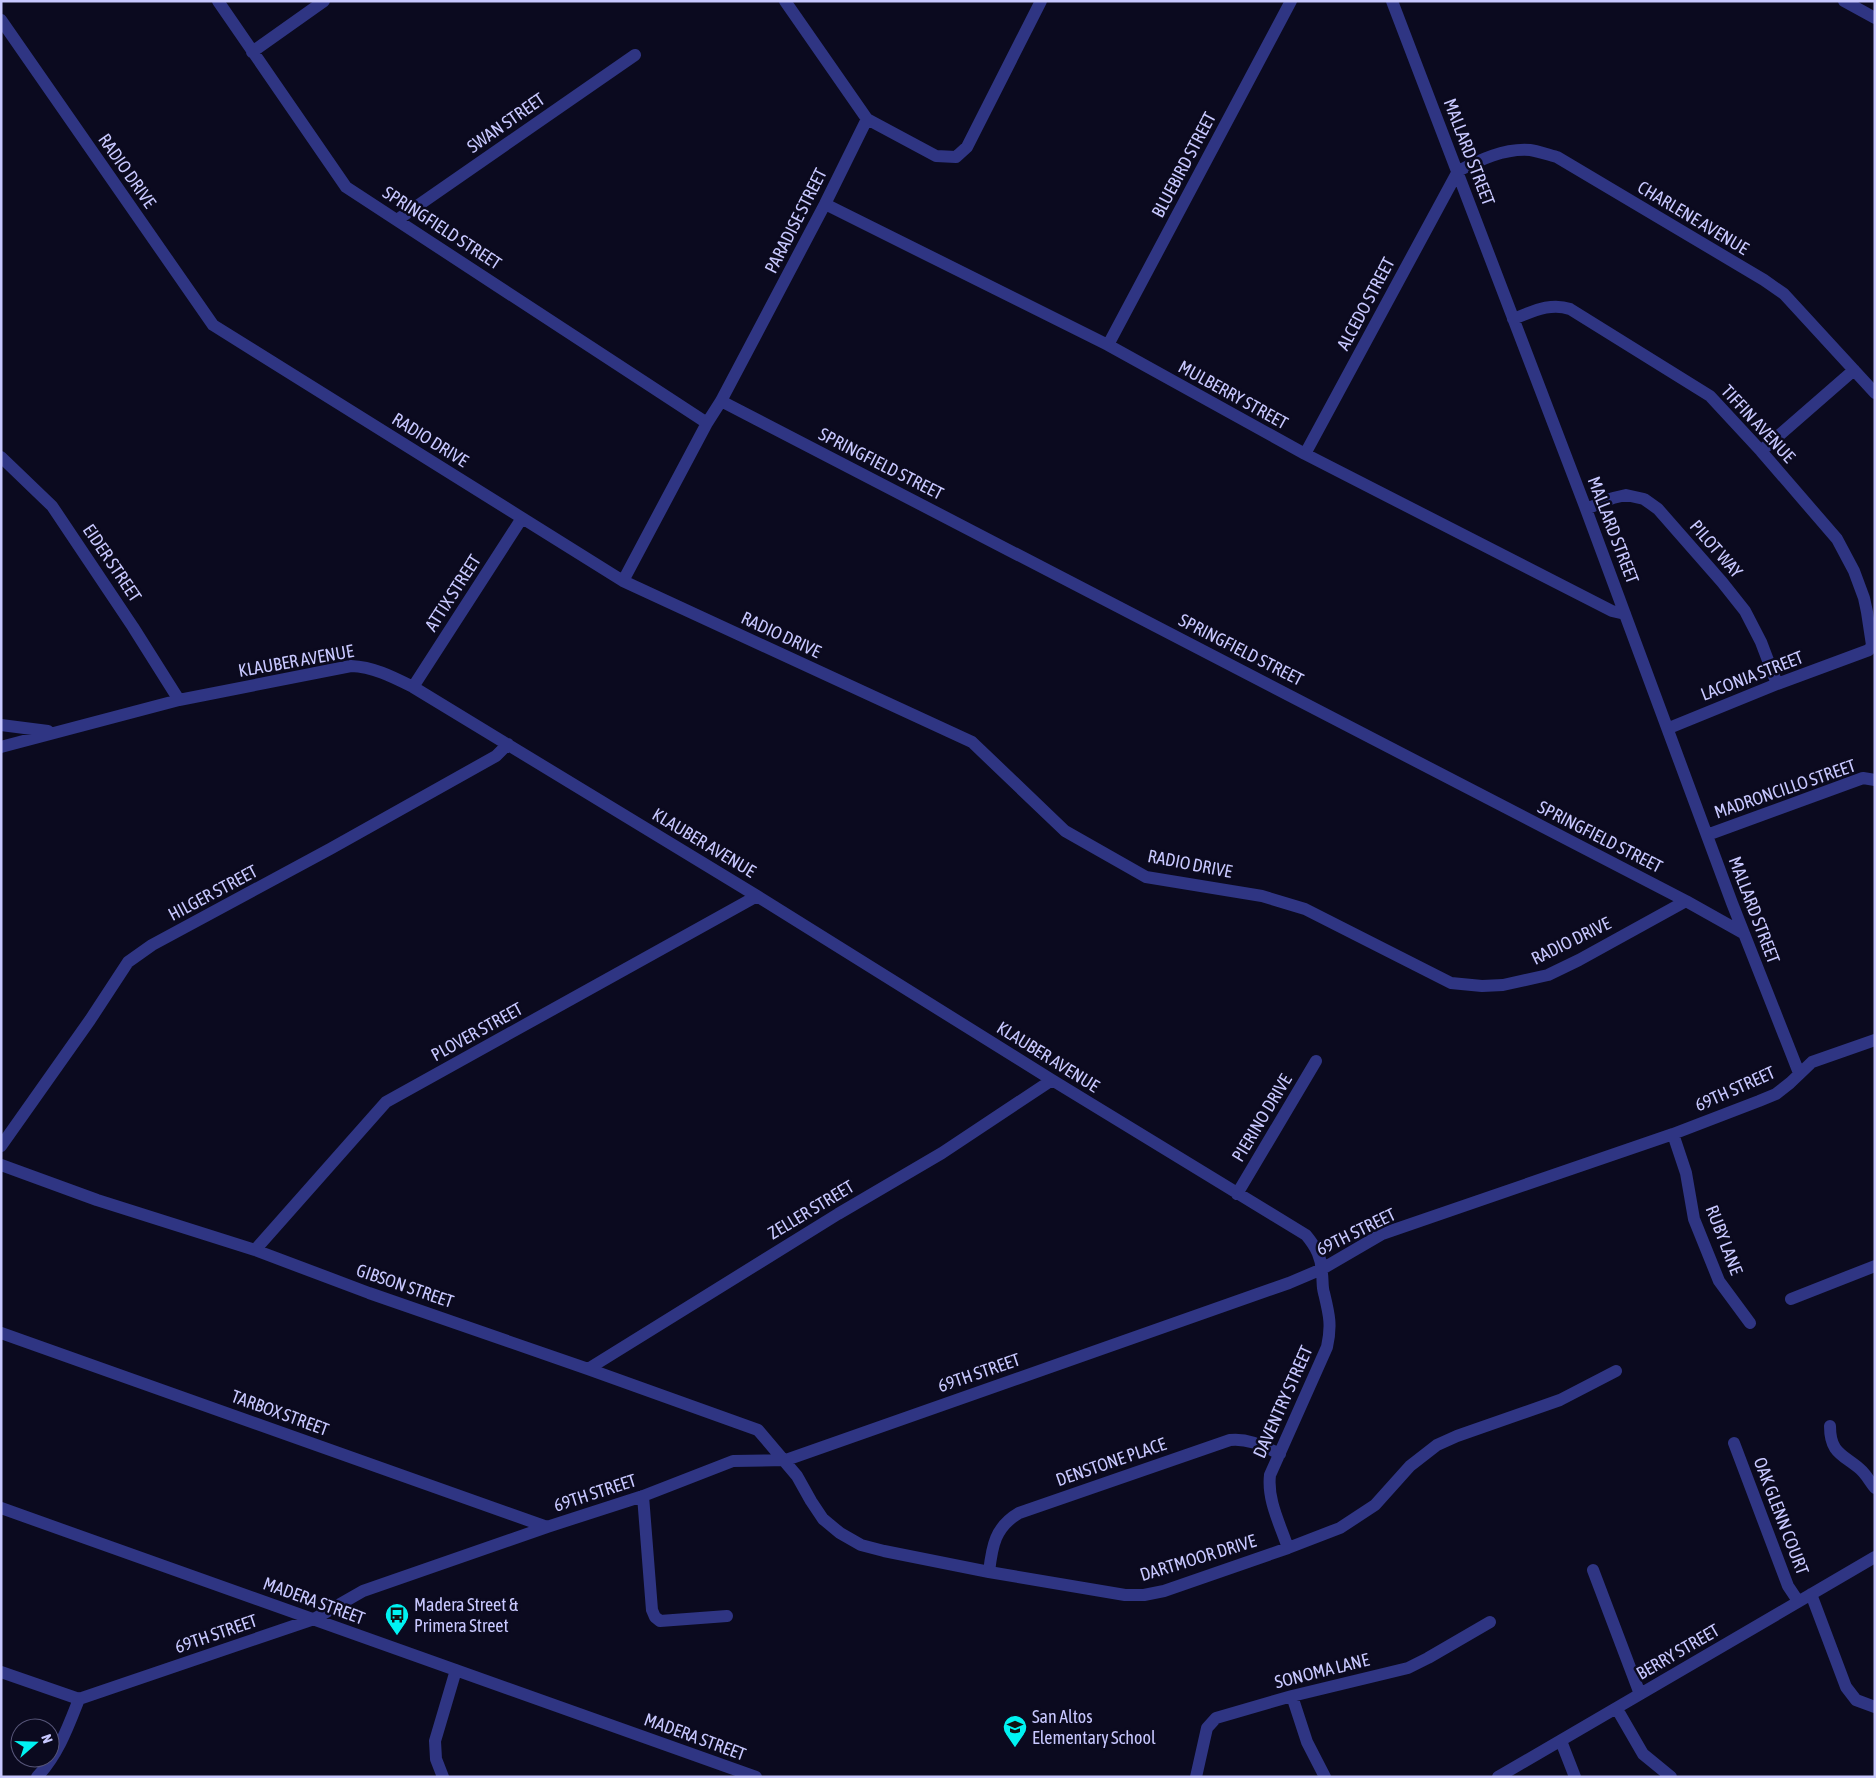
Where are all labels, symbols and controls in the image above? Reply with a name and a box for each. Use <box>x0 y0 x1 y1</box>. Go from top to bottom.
street label: SWAN STREET <box>463 88 549 157</box>
street label: MALLARD STREET <box>1439 95 1500 208</box>
street label: BLUEBIRD STREET <box>1147 108 1220 221</box>
street label: RADIO DRIVE <box>94 130 161 212</box>
street label: PARADISE STREET <box>760 165 831 277</box>
street label: CHARLENE AVENUE <box>1634 176 1753 259</box>
street label: SPRINGFIELD STREET <box>379 182 505 274</box>
street label: ALCEDO STREET <box>1332 254 1399 354</box>
street label: MULBERRY STREET <box>1175 356 1292 433</box>
street label: TIFFIN AVENUE <box>1717 380 1800 467</box>
street label: RADIO DRIVE <box>388 408 472 471</box>
street label: SPRINGFIELD STREET <box>815 423 947 504</box>
street label: MALLARD STREET <box>1583 473 1644 586</box>
street label: PILOT WAY <box>1686 516 1747 582</box>
street label: EIDER STREET <box>79 520 146 606</box>
street label: ATTIX STREET <box>420 551 485 635</box>
street label: RADIO DRIVE <box>738 607 825 662</box>
street label: SPRINGFIELD STREET <box>1175 609 1307 690</box>
street label: KLAUBER AVENUE <box>237 640 356 681</box>
street label: LACONIA STREET <box>1698 646 1806 705</box>
street label: MADRONCILLO STREET <box>1712 755 1858 823</box>
street label: SPRINGFIELD STREET <box>1534 796 1666 877</box>
street label: KLAUBER AVENUE <box>649 804 760 882</box>
street label: RADIO DRIVE <box>1146 845 1234 882</box>
street label: MALLARD STREET <box>1724 853 1785 966</box>
street label: HILGER STREET <box>165 860 261 925</box>
street label: RADIO DRIVE <box>1528 912 1614 969</box>
street label: PLOVER STREET <box>427 998 526 1065</box>
street label: KLAUBER AVENUE <box>993 1017 1104 1097</box>
street label: 69TH STREET <box>1691 1062 1778 1116</box>
street label: PIERINO DRIVE <box>1227 1070 1296 1165</box>
street label: ZELLER STREET <box>764 1176 858 1243</box>
street label: RUBY LANE <box>1702 1202 1747 1278</box>
street label: 69TH STREET <box>1313 1203 1399 1260</box>
street label: GIBSON STREET <box>354 1259 457 1312</box>
street label: DAVENTRY STREET <box>1248 1342 1317 1461</box>
street label: 69TH STREET <box>935 1349 1023 1396</box>
street label: TARBOX STREET <box>229 1385 332 1440</box>
street label: DENSTONE PLACE <box>1053 1433 1169 1490</box>
street label: OAK GLENN COURT <box>1749 1454 1814 1578</box>
street label: 69TH STREET <box>551 1469 639 1516</box>
street label: DARTMOOR DRIVE <box>1137 1530 1259 1585</box>
street label: MADERA STREET <box>260 1572 368 1629</box>
place label: Madera Street & Primera Street <box>414 1594 519 1636</box>
bus stop icon: Madera Street & Primera Street <box>384 1602 410 1636</box>
street label: 69TH STREET <box>172 1610 260 1657</box>
street label: BERRY STREET <box>1633 1619 1723 1684</box>
street label: SONOMA LANE <box>1272 1649 1372 1692</box>
place label: San Altos Elementary School <box>1032 1706 1156 1748</box>
street label: MADERA STREET <box>641 1708 749 1765</box>
school or university icon: San Altos Elementary School <box>1002 1714 1028 1748</box>
north arrow <box>10 1718 60 1768</box>
text: N <box>38 1732 56 1745</box>

